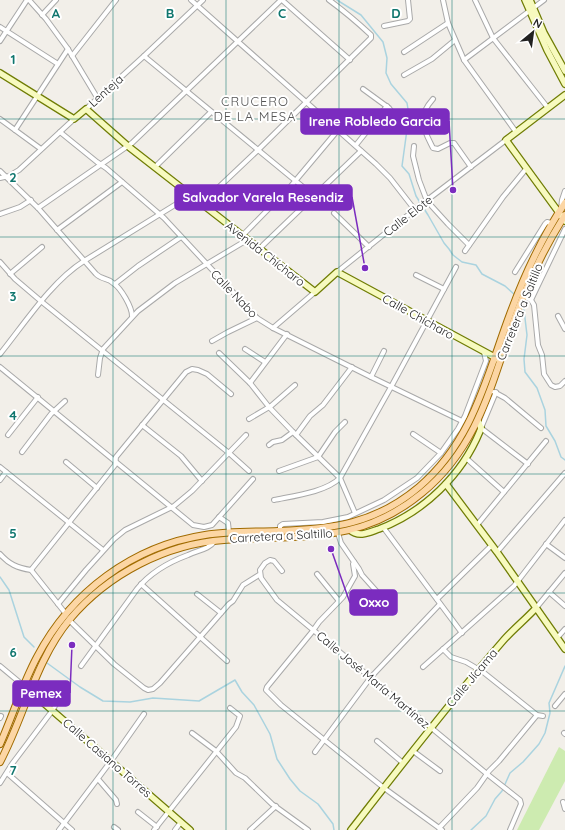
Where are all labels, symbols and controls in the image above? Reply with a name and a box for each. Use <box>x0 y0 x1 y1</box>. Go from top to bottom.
text: A <box>52 5 61 21</box>
text: B <box>166 5 174 21</box>
text: C <box>278 5 286 21</box>
text: D <box>391 5 401 21</box>
north arrow <box>513 12 553 52</box>
text: N <box>531 15 545 31</box>
text: 1 <box>10 51 16 67</box>
street label: Lenteja <box>85 71 126 110</box>
district label: CRUCERO DE LA MESA <box>213 93 297 124</box>
callout: Irene Robledo Garcia <box>301 109 449 134</box>
text: Irene Robledo Garcia <box>309 113 441 129</box>
text: 2 <box>9 169 17 185</box>
callout: Salvador Varela Resendiz <box>175 185 352 210</box>
text: Salvador Varela Resendiz <box>182 189 344 205</box>
street label: Calle Elote <box>380 192 435 239</box>
street label: Avenida Chícharo <box>222 218 308 289</box>
street label: Carretera a Saltillo <box>493 261 546 362</box>
street label: Calle Nabo <box>208 266 261 321</box>
text: 3 <box>10 288 17 304</box>
street label: Calle Chícharo <box>380 291 457 342</box>
text: 4 <box>9 407 17 423</box>
text: 5 <box>9 525 17 541</box>
street label: Carretera a Saltillo <box>229 525 333 546</box>
callout: Oxxo <box>350 590 397 615</box>
text: Oxxo <box>359 594 389 610</box>
street label: Calle José María Martínez <box>314 628 433 732</box>
text: 6 <box>9 644 17 660</box>
street label: Calle Jícama <box>443 645 500 710</box>
callout: Pemex <box>13 681 70 706</box>
text: Pemex <box>20 685 62 701</box>
street label: Calle Casiano Torres <box>60 715 155 801</box>
text: 7 <box>9 762 17 778</box>

